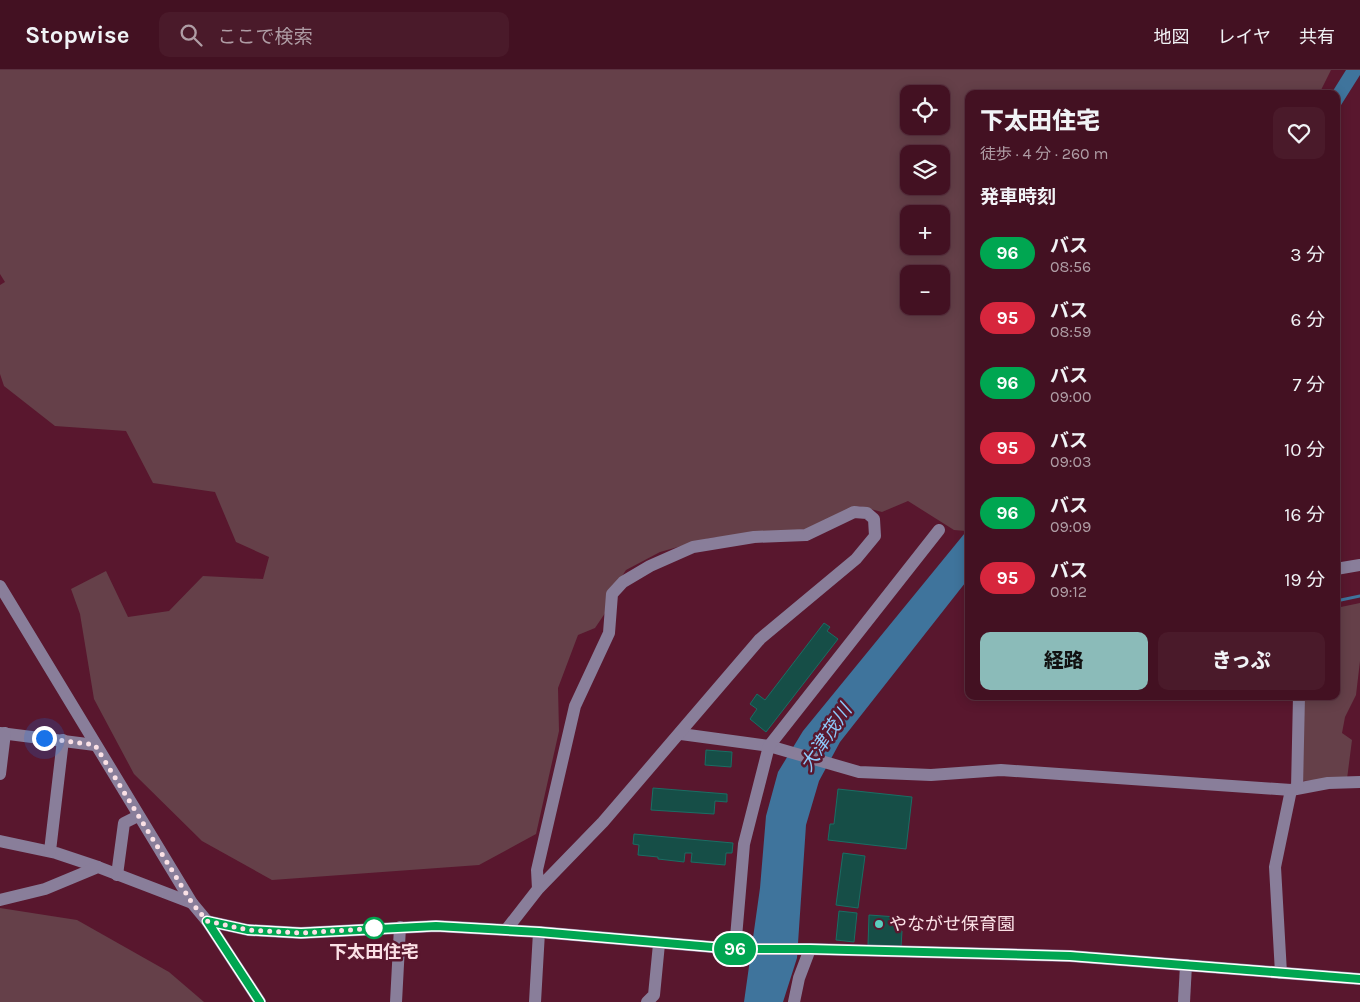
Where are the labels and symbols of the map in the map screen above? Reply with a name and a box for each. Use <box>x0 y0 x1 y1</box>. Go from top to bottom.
water label: 大津茂川 <box>796 699 857 776</box>
your location <box>32 726 57 751</box>
place label: やながせ保育園 <box>889 913 1015 935</box>
marker: 下太田住宅 <box>363 917 385 939</box>
marker: やながせ保育園 <box>873 918 885 930</box>
line badge: 96 <box>712 933 758 965</box>
place label: 下太田住宅 <box>329 941 419 963</box>

